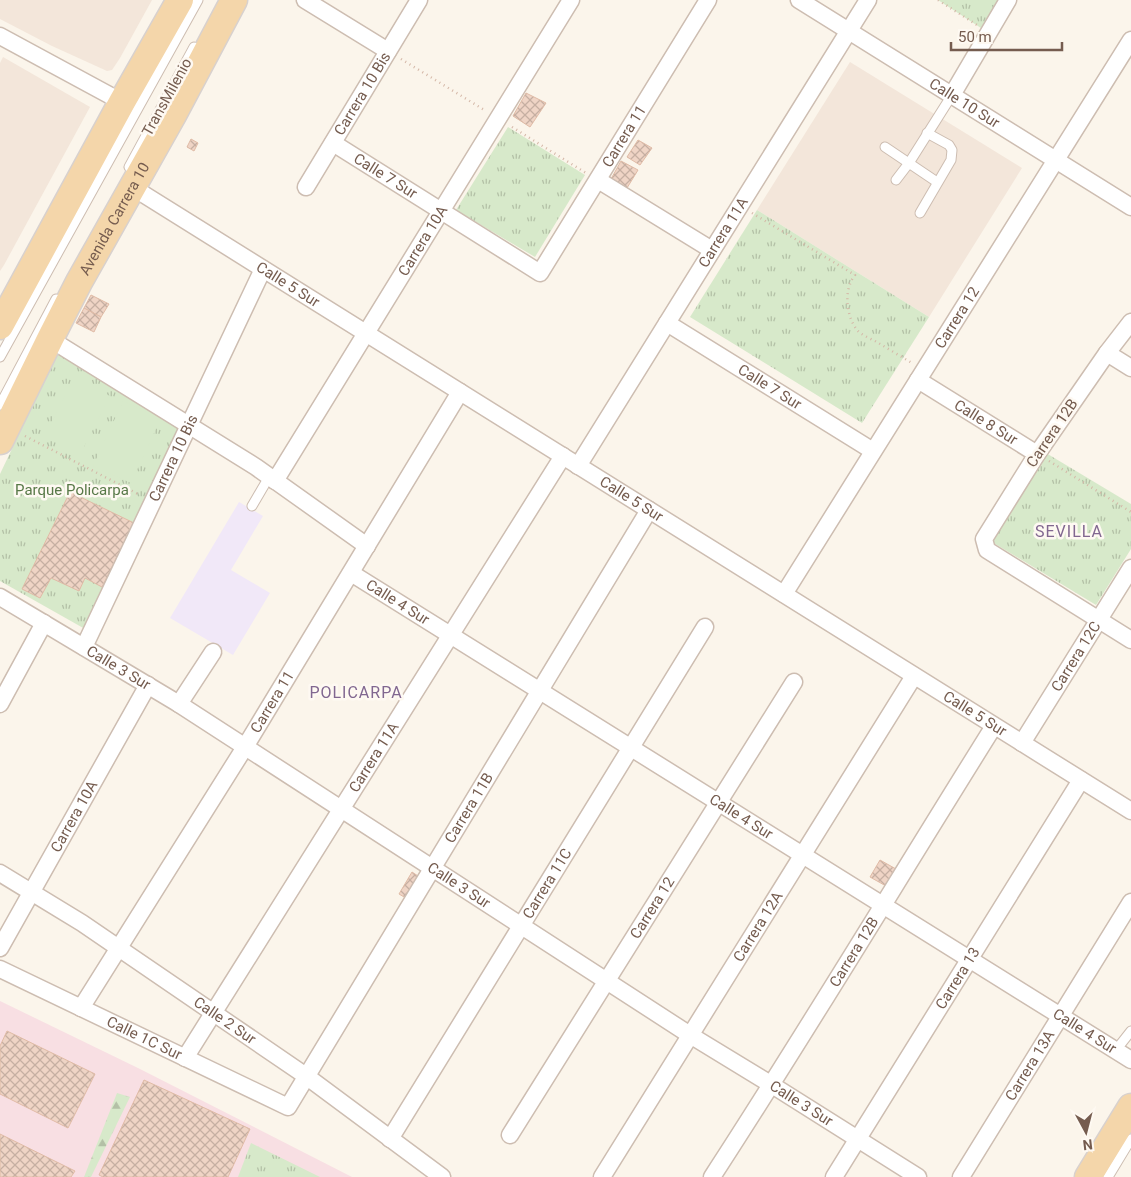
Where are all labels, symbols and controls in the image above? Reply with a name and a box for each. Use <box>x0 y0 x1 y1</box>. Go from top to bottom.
scale bar <box>951 20 1062 52</box>
text: 50 m <box>958 28 992 46</box>
street label: Carrera 10 Bis <box>330 49 394 139</box>
street label: TransMilenio <box>138 55 196 139</box>
street label: Calle 10 Sur <box>926 74 1003 132</box>
street label: Carrera 11 <box>598 102 650 171</box>
street label: Calle 7 Sur <box>350 149 421 203</box>
street label: Avenida Carrera 10 <box>76 159 153 278</box>
street label: Carrera 11A <box>695 194 752 271</box>
street label: Carrera 10A <box>394 202 451 279</box>
street label: Calle 5 Sur <box>253 258 323 311</box>
street label: Carrera 12 <box>931 283 983 352</box>
street label: Calle 7 Sur <box>735 360 805 413</box>
street label: Carrera 12B <box>1023 395 1081 471</box>
street label: Calle 8 Sur <box>951 396 1021 449</box>
street label: Carrera 10 Bis <box>145 412 202 504</box>
street label: Calle 5 Sur <box>597 472 667 526</box>
park label: Parque Policarpa <box>15 481 129 499</box>
district label: SEVILLA <box>1035 522 1103 541</box>
street label: Calle 4 Sur <box>363 576 433 629</box>
street label: Carrera 12C <box>1047 618 1105 695</box>
street label: Calle 3 Sur <box>83 642 154 694</box>
street label: Carrera 11 <box>247 667 298 736</box>
district label: POLICARPA <box>309 683 403 702</box>
street label: Calle 5 Sur <box>940 687 1010 740</box>
street label: Carrera 11A <box>345 719 403 796</box>
street label: Carrera 11B <box>441 769 497 846</box>
street label: Carrera 10A <box>47 777 101 855</box>
street label: Calle 4 Sur <box>706 790 776 843</box>
street label: Carrera 11C <box>519 845 576 922</box>
street label: Calle 3 Sur <box>424 858 494 912</box>
street label: Carrera 12 <box>626 874 678 942</box>
street label: Carrera 12A <box>729 888 787 965</box>
street label: Carrera 12B <box>826 914 882 990</box>
street label: Carrera 13 <box>932 944 984 1013</box>
street label: Calle 2 Sur <box>190 993 259 1048</box>
street label: Calle 4 Sur <box>1050 1005 1120 1058</box>
street label: Calle 1C Sur <box>104 1012 185 1064</box>
street label: Carrera 13A <box>1001 1027 1059 1104</box>
street label: Calle 3 Sur <box>766 1077 836 1130</box>
north arrow <box>1061 1107 1111 1157</box>
text: N <box>1082 1136 1093 1153</box>

